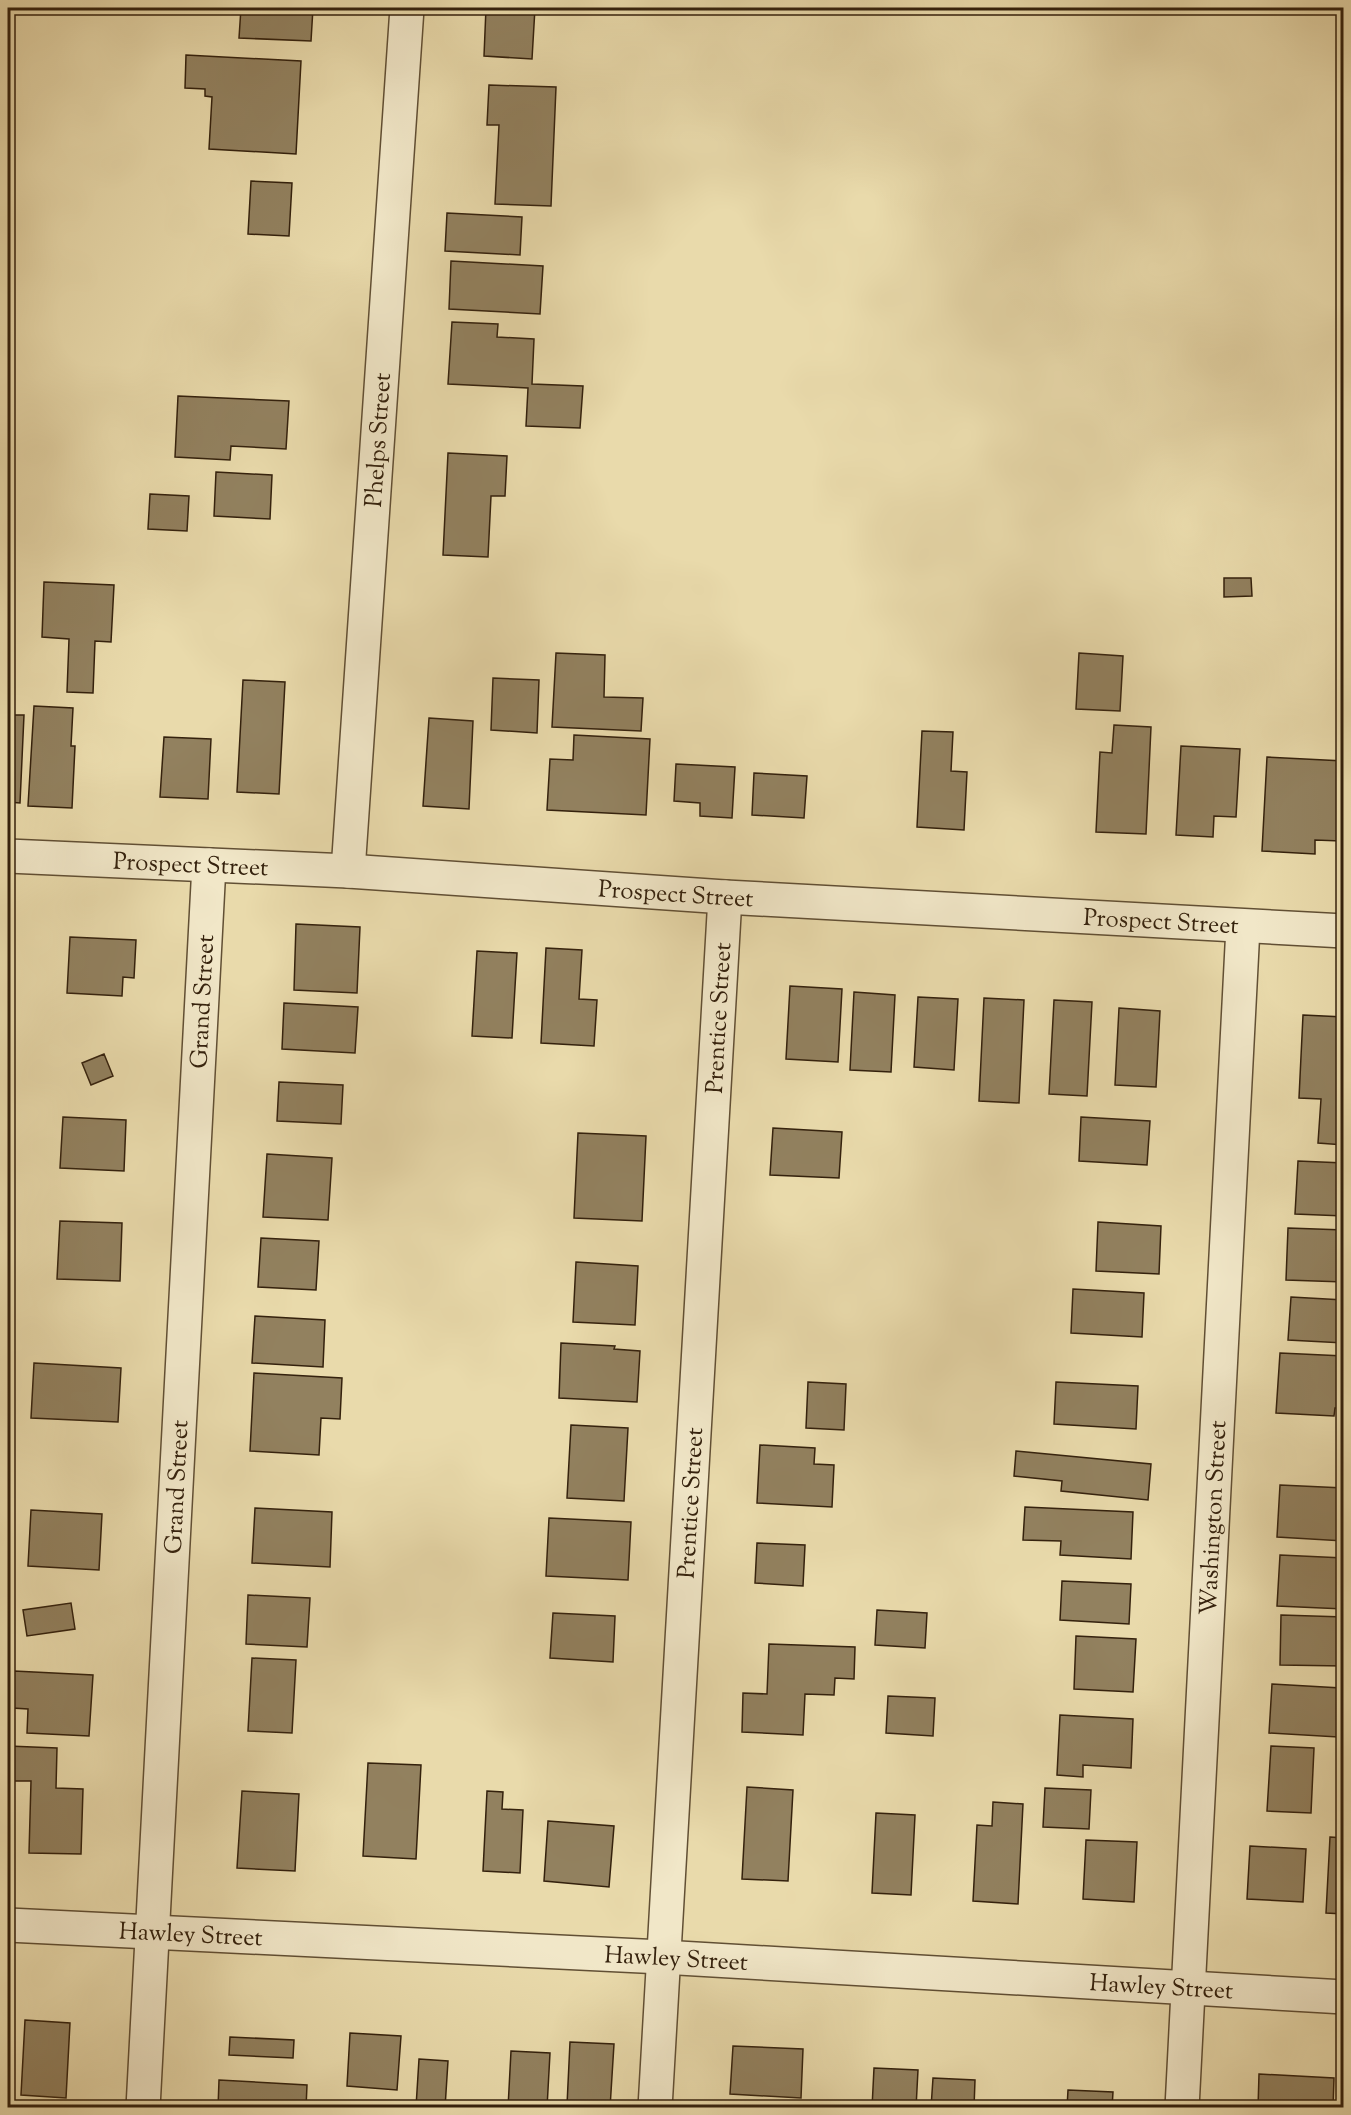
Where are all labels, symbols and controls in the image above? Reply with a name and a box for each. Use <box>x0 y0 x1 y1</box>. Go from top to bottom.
street label: Phelps Street <box>358 372 401 509</box>
street label: Prospect Street <box>112 846 269 886</box>
street label: Prospect Street <box>597 873 754 918</box>
street label: Prospect Street <box>1082 902 1240 944</box>
street label: Grand Street <box>183 934 224 1070</box>
street label: Prentice Street <box>699 941 741 1095</box>
street label: Grand Street <box>157 1419 199 1555</box>
street label: Washington Street <box>1192 1420 1236 1616</box>
street label: Prentice Street <box>671 1427 713 1580</box>
street label: Hawley Street <box>118 1915 263 1956</box>
street label: Hawley Street <box>603 1939 749 1981</box>
street label: Hawley Street <box>1088 1967 1234 2009</box>

